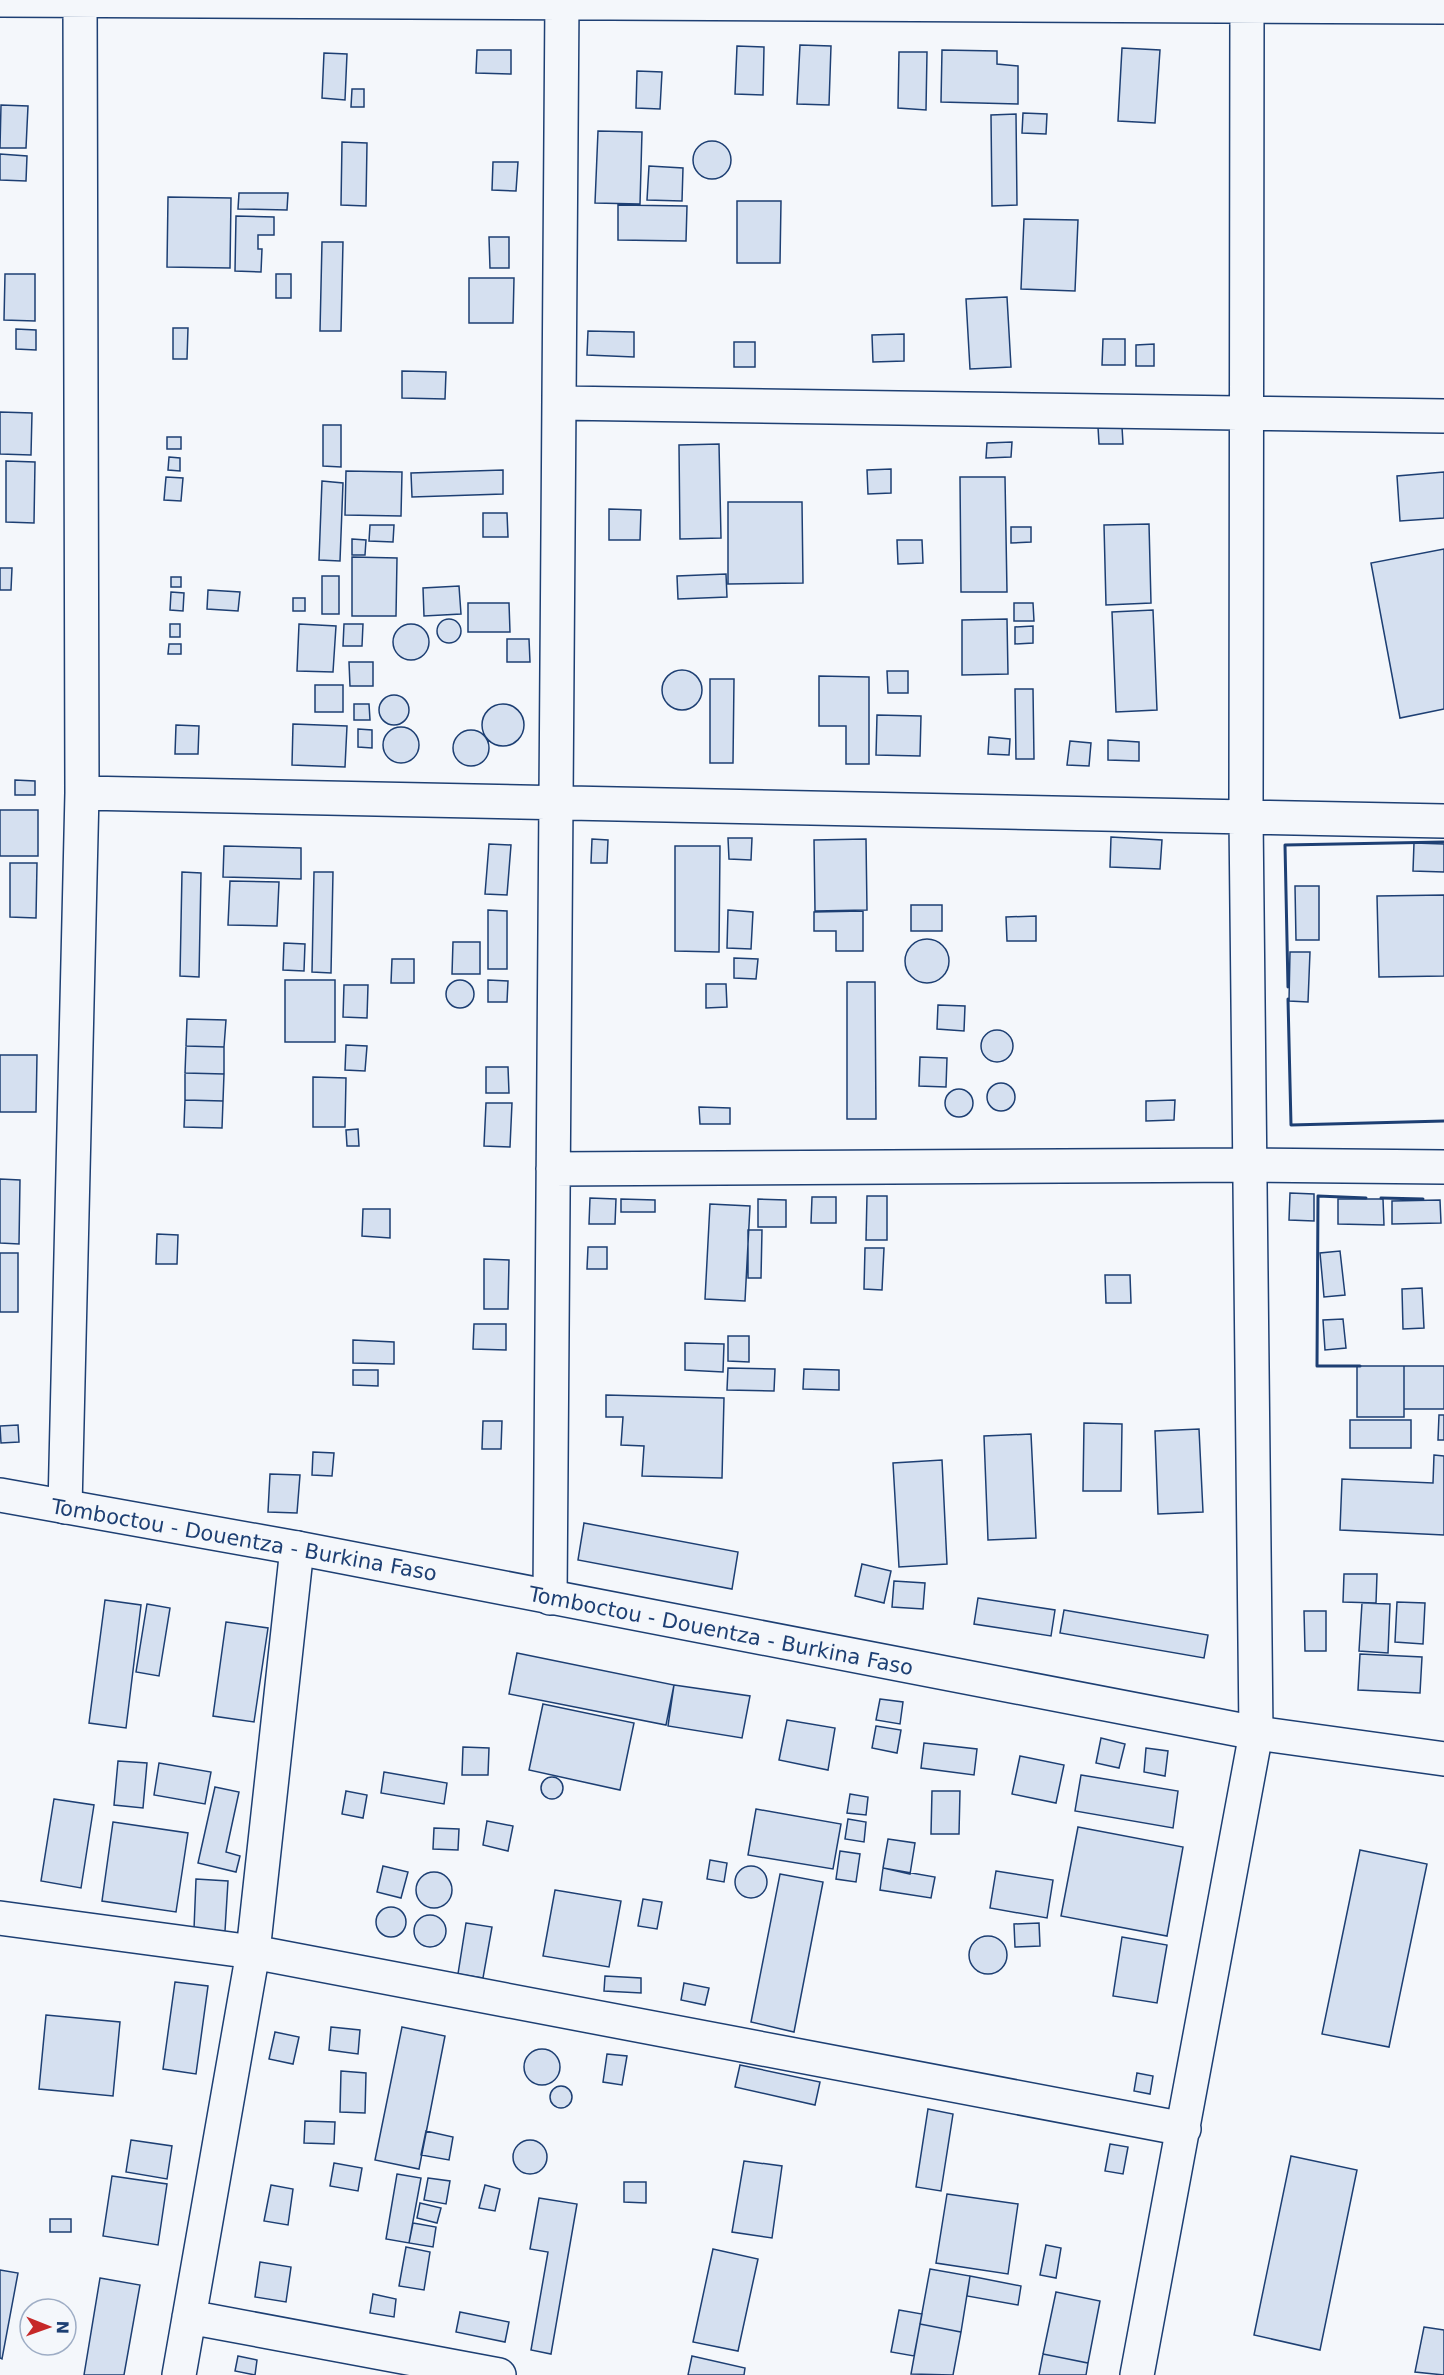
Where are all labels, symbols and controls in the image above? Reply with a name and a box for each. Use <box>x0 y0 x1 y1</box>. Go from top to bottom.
street label: Tomboctou - Douentza - Burkina Faso <box>48 1494 439 1586</box>
street label: Tomboctou - Douentza - Burkina Faso <box>526 1582 915 1680</box>
north arrow <box>18 2297 78 2357</box>
text: N <box>53 2320 72 2334</box>

